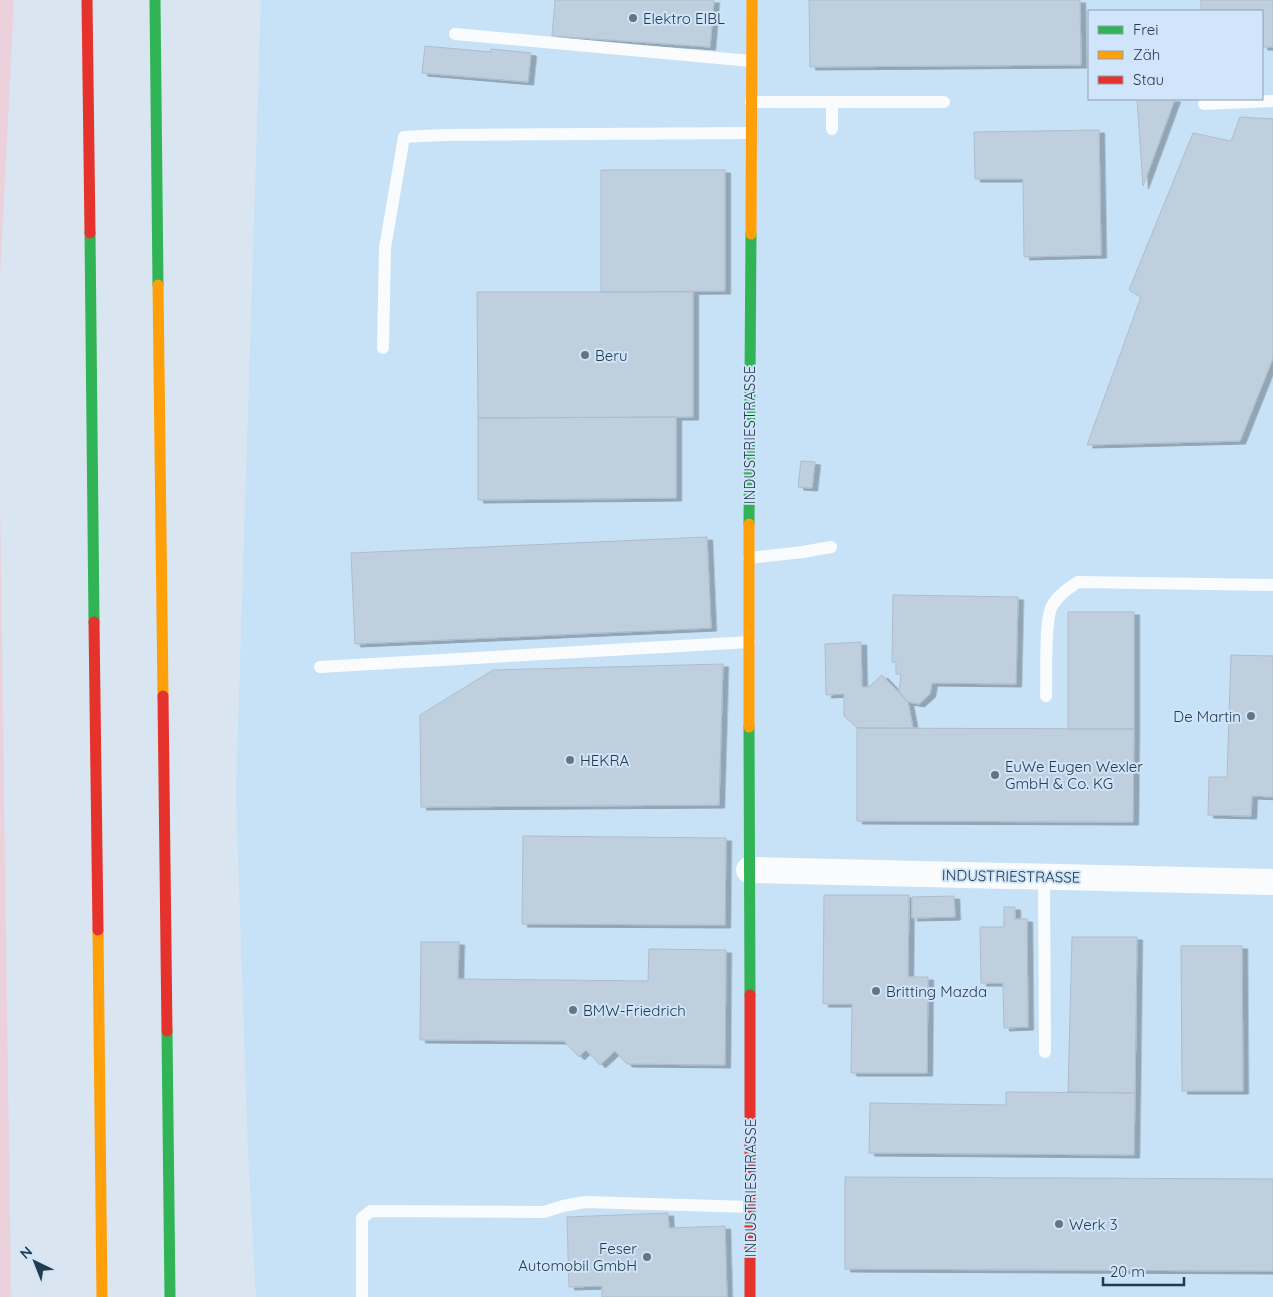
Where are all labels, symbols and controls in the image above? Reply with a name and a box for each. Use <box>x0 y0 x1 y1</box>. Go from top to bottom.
place label: Elektro EIBL <box>643 9 725 28</box>
legend <box>1088 10 1263 100</box>
marker: Elektro EIBL <box>627 12 639 24</box>
text: Frei <box>1133 20 1159 39</box>
text: Zäh <box>1133 45 1160 64</box>
text: Stau <box>1133 70 1164 89</box>
place label: Beru <box>595 346 628 365</box>
marker: Beru <box>579 349 591 361</box>
street label: INDUSTRIESTRASSE <box>740 366 759 504</box>
place label: De Martin <box>1173 707 1241 726</box>
marker: De Martin <box>1245 710 1257 722</box>
place label: HEKRA <box>580 751 629 770</box>
marker: HEKRA <box>564 754 576 766</box>
place label: EuWe Eugen Wexler GmbH & Co. KG <box>1005 757 1143 793</box>
marker: EuWe Eugen Wexler GmbH & Co. KG <box>989 769 1001 781</box>
street label: INDUSTRIESTRASSE <box>942 865 1080 887</box>
place label: Britting Mazda <box>886 982 987 1001</box>
marker: Britting Mazda <box>870 985 882 997</box>
place label: BMW-Friedrich <box>583 1001 686 1020</box>
marker: BMW-Friedrich <box>567 1004 579 1016</box>
street label: INDUSTRIESTRASSE <box>741 1119 760 1257</box>
place label: Werk 3 <box>1069 1215 1118 1234</box>
marker: Werk 3 <box>1053 1218 1065 1230</box>
north arrow <box>10 1237 60 1287</box>
place label: Feser Automobil GmbH <box>518 1239 637 1275</box>
text: N <box>16 1242 36 1263</box>
marker: Feser Automobil GmbH <box>641 1251 653 1263</box>
scale bar <box>1103 1254 1184 1286</box>
text: 20 m <box>1110 1262 1145 1281</box>

